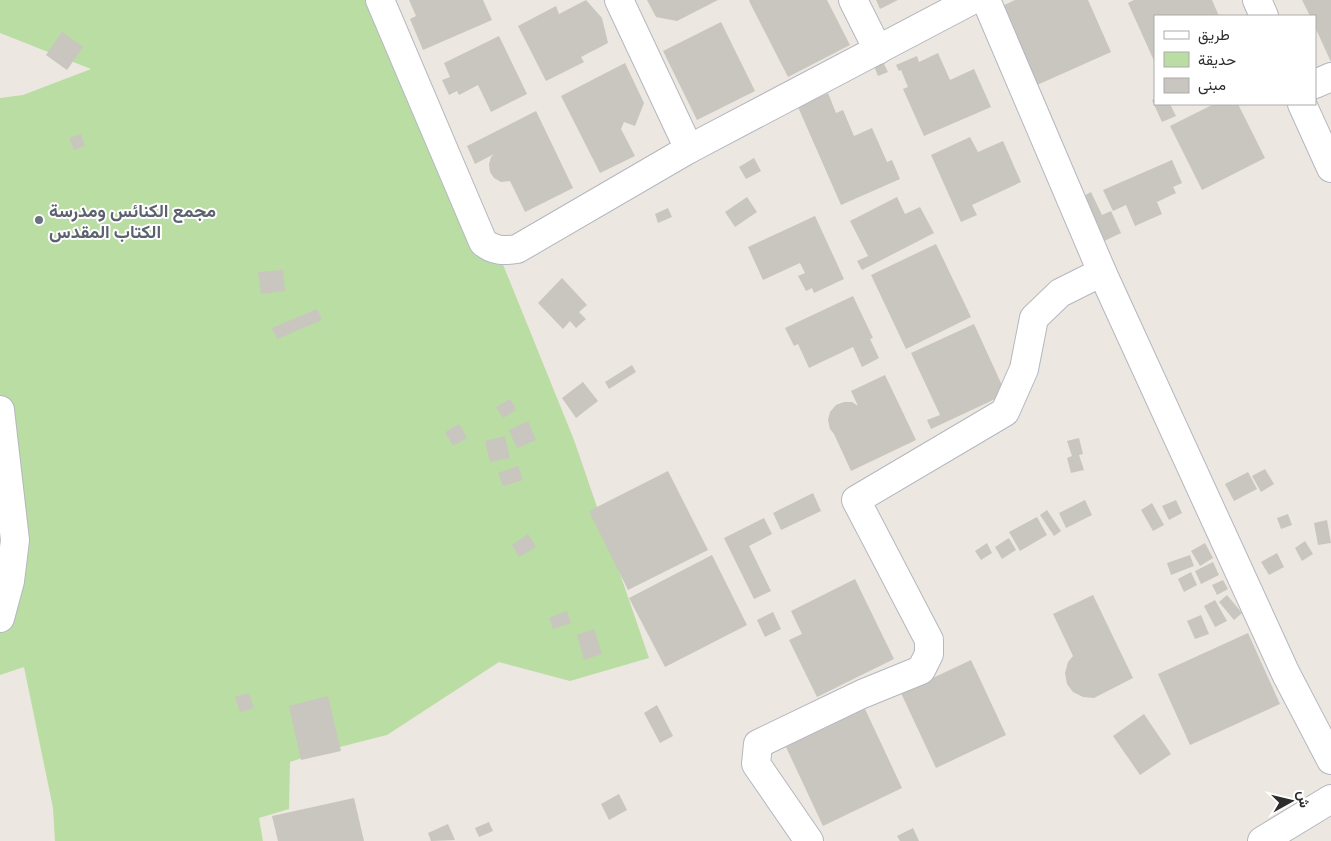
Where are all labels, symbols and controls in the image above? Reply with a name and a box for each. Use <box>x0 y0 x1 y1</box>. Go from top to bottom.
legend <box>1154 15 1316 105</box>
text: طريق <box>1198 24 1230 45</box>
text: حديقة <box>1198 49 1236 70</box>
text: مبنى <box>1198 74 1226 95</box>
place label: مجمع الكنائس ومدرسة الكتاب المقدس <box>49 198 216 244</box>
marker: مجمع الكنائس ومدرسة الكتاب المقدس <box>33 214 45 226</box>
north arrow <box>1266 776 1316 826</box>
text: ش <box>1294 790 1314 809</box>

